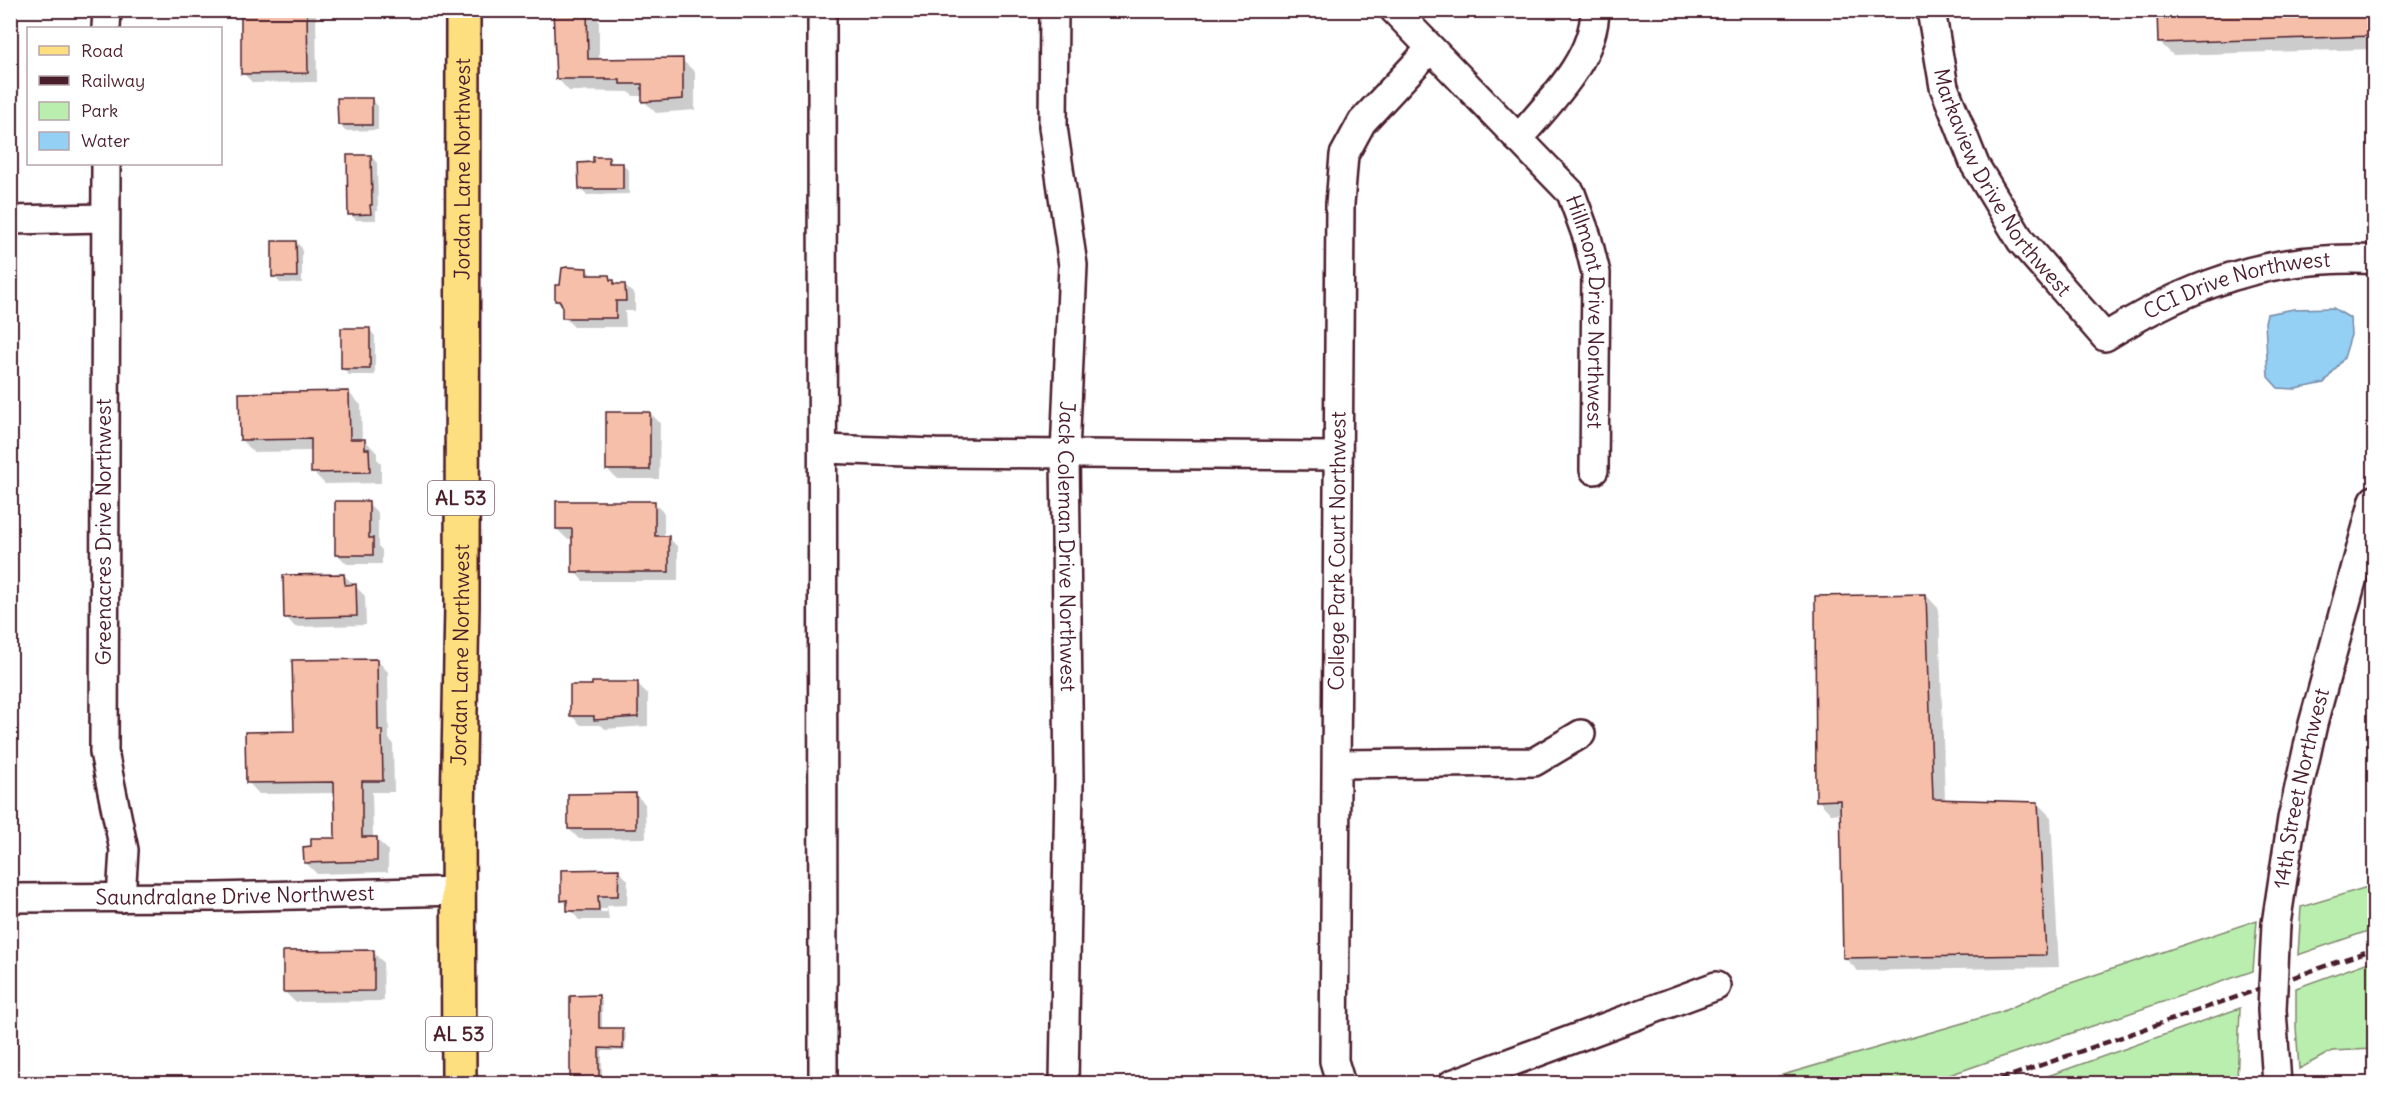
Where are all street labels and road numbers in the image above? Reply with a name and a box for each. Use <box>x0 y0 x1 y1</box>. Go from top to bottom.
street label: Jordan Lane Northwest <box>449 58 476 280</box>
street label: Markaview Drive Northwest <box>1928 66 2077 302</box>
street label: Hillmont Drive Northwest <box>1560 191 1610 429</box>
street label: CCI Drive Northwest <box>2139 246 2331 325</box>
street label: Greenacres Drive Northwest <box>90 398 117 666</box>
street label: Jack Coleman Drive Northwest <box>1052 400 1082 692</box>
street label: College Park Court Northwest <box>1323 411 1352 691</box>
road number: AL 53 <box>428 481 494 515</box>
street label: Jordan Lane Northwest <box>445 544 475 766</box>
street label: 14th Street Northwest <box>2268 685 2335 890</box>
street label: Saundralane Drive Northwest <box>95 879 375 911</box>
road number: AL 53 <box>426 1017 492 1051</box>

